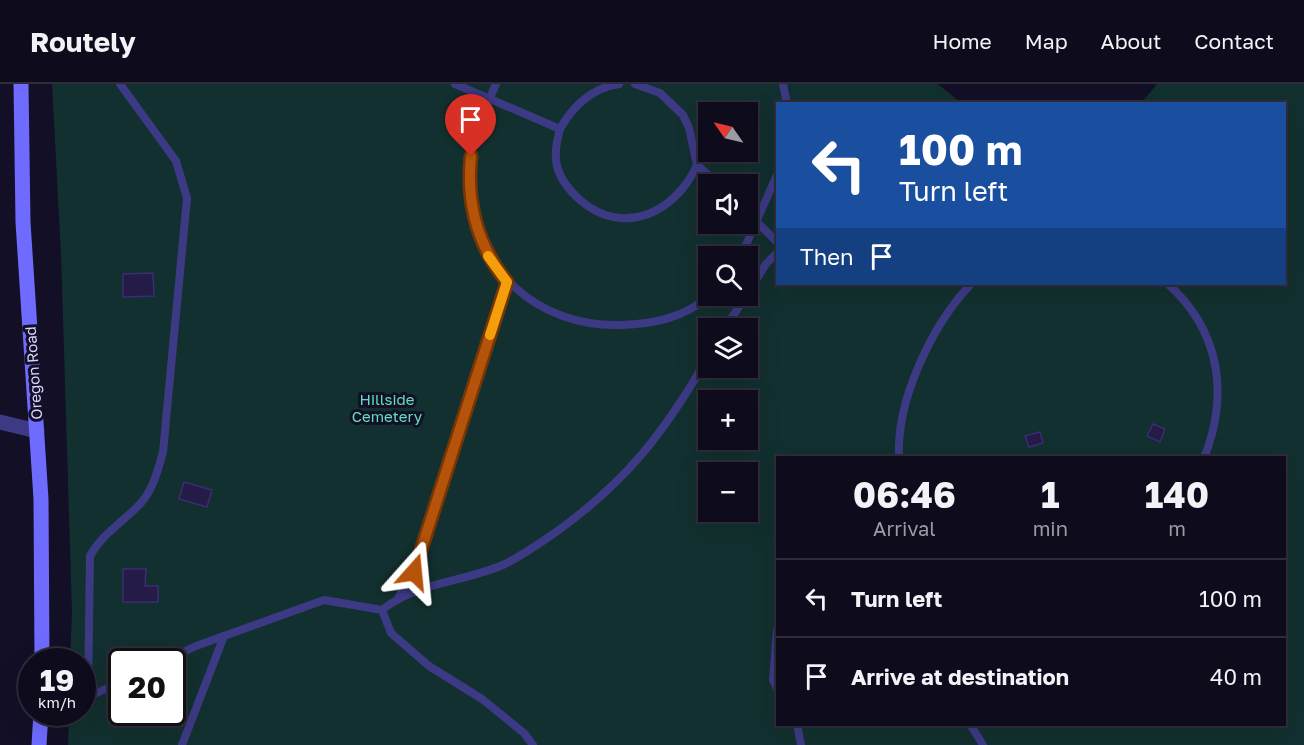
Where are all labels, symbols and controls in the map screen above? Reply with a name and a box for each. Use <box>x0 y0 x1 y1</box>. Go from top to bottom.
text: Routely <box>30 25 136 58</box>
text: Home <box>932 28 992 54</box>
text: Map <box>1025 28 1068 54</box>
text: About <box>1101 28 1161 54</box>
text: Contact <box>1194 28 1274 54</box>
pin <box>445 94 496 156</box>
north arrow <box>698 102 758 162</box>
map controls <box>698 102 758 522</box>
icon: arrive <box>454 103 487 136</box>
text: 100 m <box>899 124 1022 174</box>
icon: left <box>800 126 878 204</box>
button: sound <box>698 174 758 234</box>
text: Turn left <box>899 175 1008 207</box>
icon: arrive <box>865 240 898 273</box>
text: Then <box>800 243 853 270</box>
button: search <box>698 246 758 306</box>
button: layers <box>698 318 758 378</box>
street label: Oregon Road <box>21 326 45 420</box>
park label: Hillside Cemetery <box>352 390 423 425</box>
button: + <box>698 390 758 450</box>
button: − <box>698 462 758 522</box>
text: 06:46 <box>853 473 956 516</box>
text: 1 <box>1041 473 1060 516</box>
text: 140 <box>1145 473 1209 516</box>
text: Arrival <box>873 516 936 540</box>
text: min <box>1033 516 1068 540</box>
text: m <box>1168 516 1186 540</box>
position arrow <box>382 540 446 604</box>
icon: left <box>800 582 833 615</box>
text: Turn left <box>851 585 942 612</box>
text: 100 m <box>1199 585 1262 612</box>
speed limit sign: 20 <box>108 648 186 726</box>
icon: arrive <box>800 660 833 693</box>
text: 19 <box>40 662 74 698</box>
text: Arrive at destination <box>851 663 1069 690</box>
text: 40 m <box>1210 663 1262 690</box>
text: km/h <box>38 693 76 711</box>

